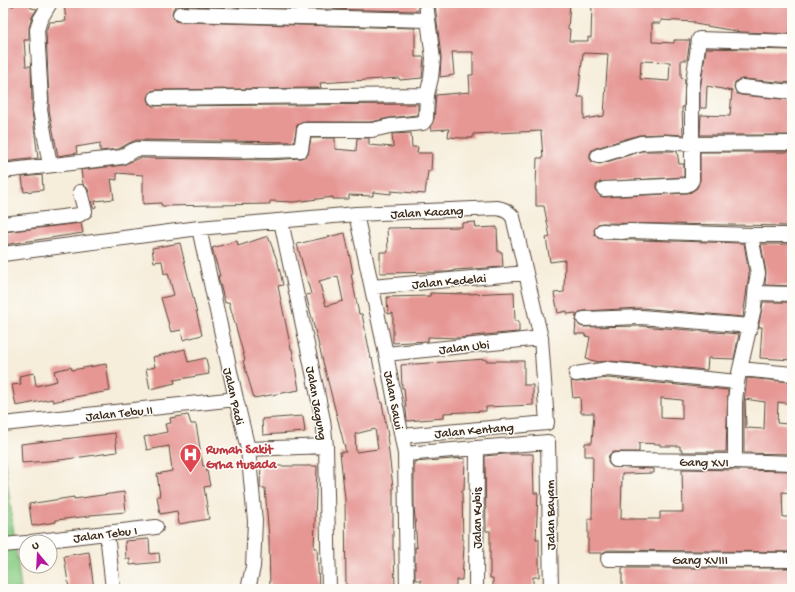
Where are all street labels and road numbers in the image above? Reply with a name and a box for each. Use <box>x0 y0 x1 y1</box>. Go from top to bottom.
street label: Jalan Kacang <box>390 204 464 223</box>
street label: Jalan Kedelai <box>411 272 487 293</box>
street label: Jalan Ubi <box>438 338 490 359</box>
street label: Jalan Jagung <box>302 365 329 441</box>
street label: Jalan Padi <box>219 366 246 427</box>
street label: Jalan Sawi <box>379 370 406 431</box>
street label: Jalan Tebu II <box>85 404 154 425</box>
street label: Jalan Kentang <box>434 421 515 442</box>
street label: Gang XVI <box>679 456 729 471</box>
street label: Jalan Bayam <box>543 480 560 550</box>
street label: Jalan Kubis <box>471 486 486 549</box>
street label: Jalan Tebu I <box>72 524 138 547</box>
street label: Gang XVIII <box>672 554 728 569</box>

